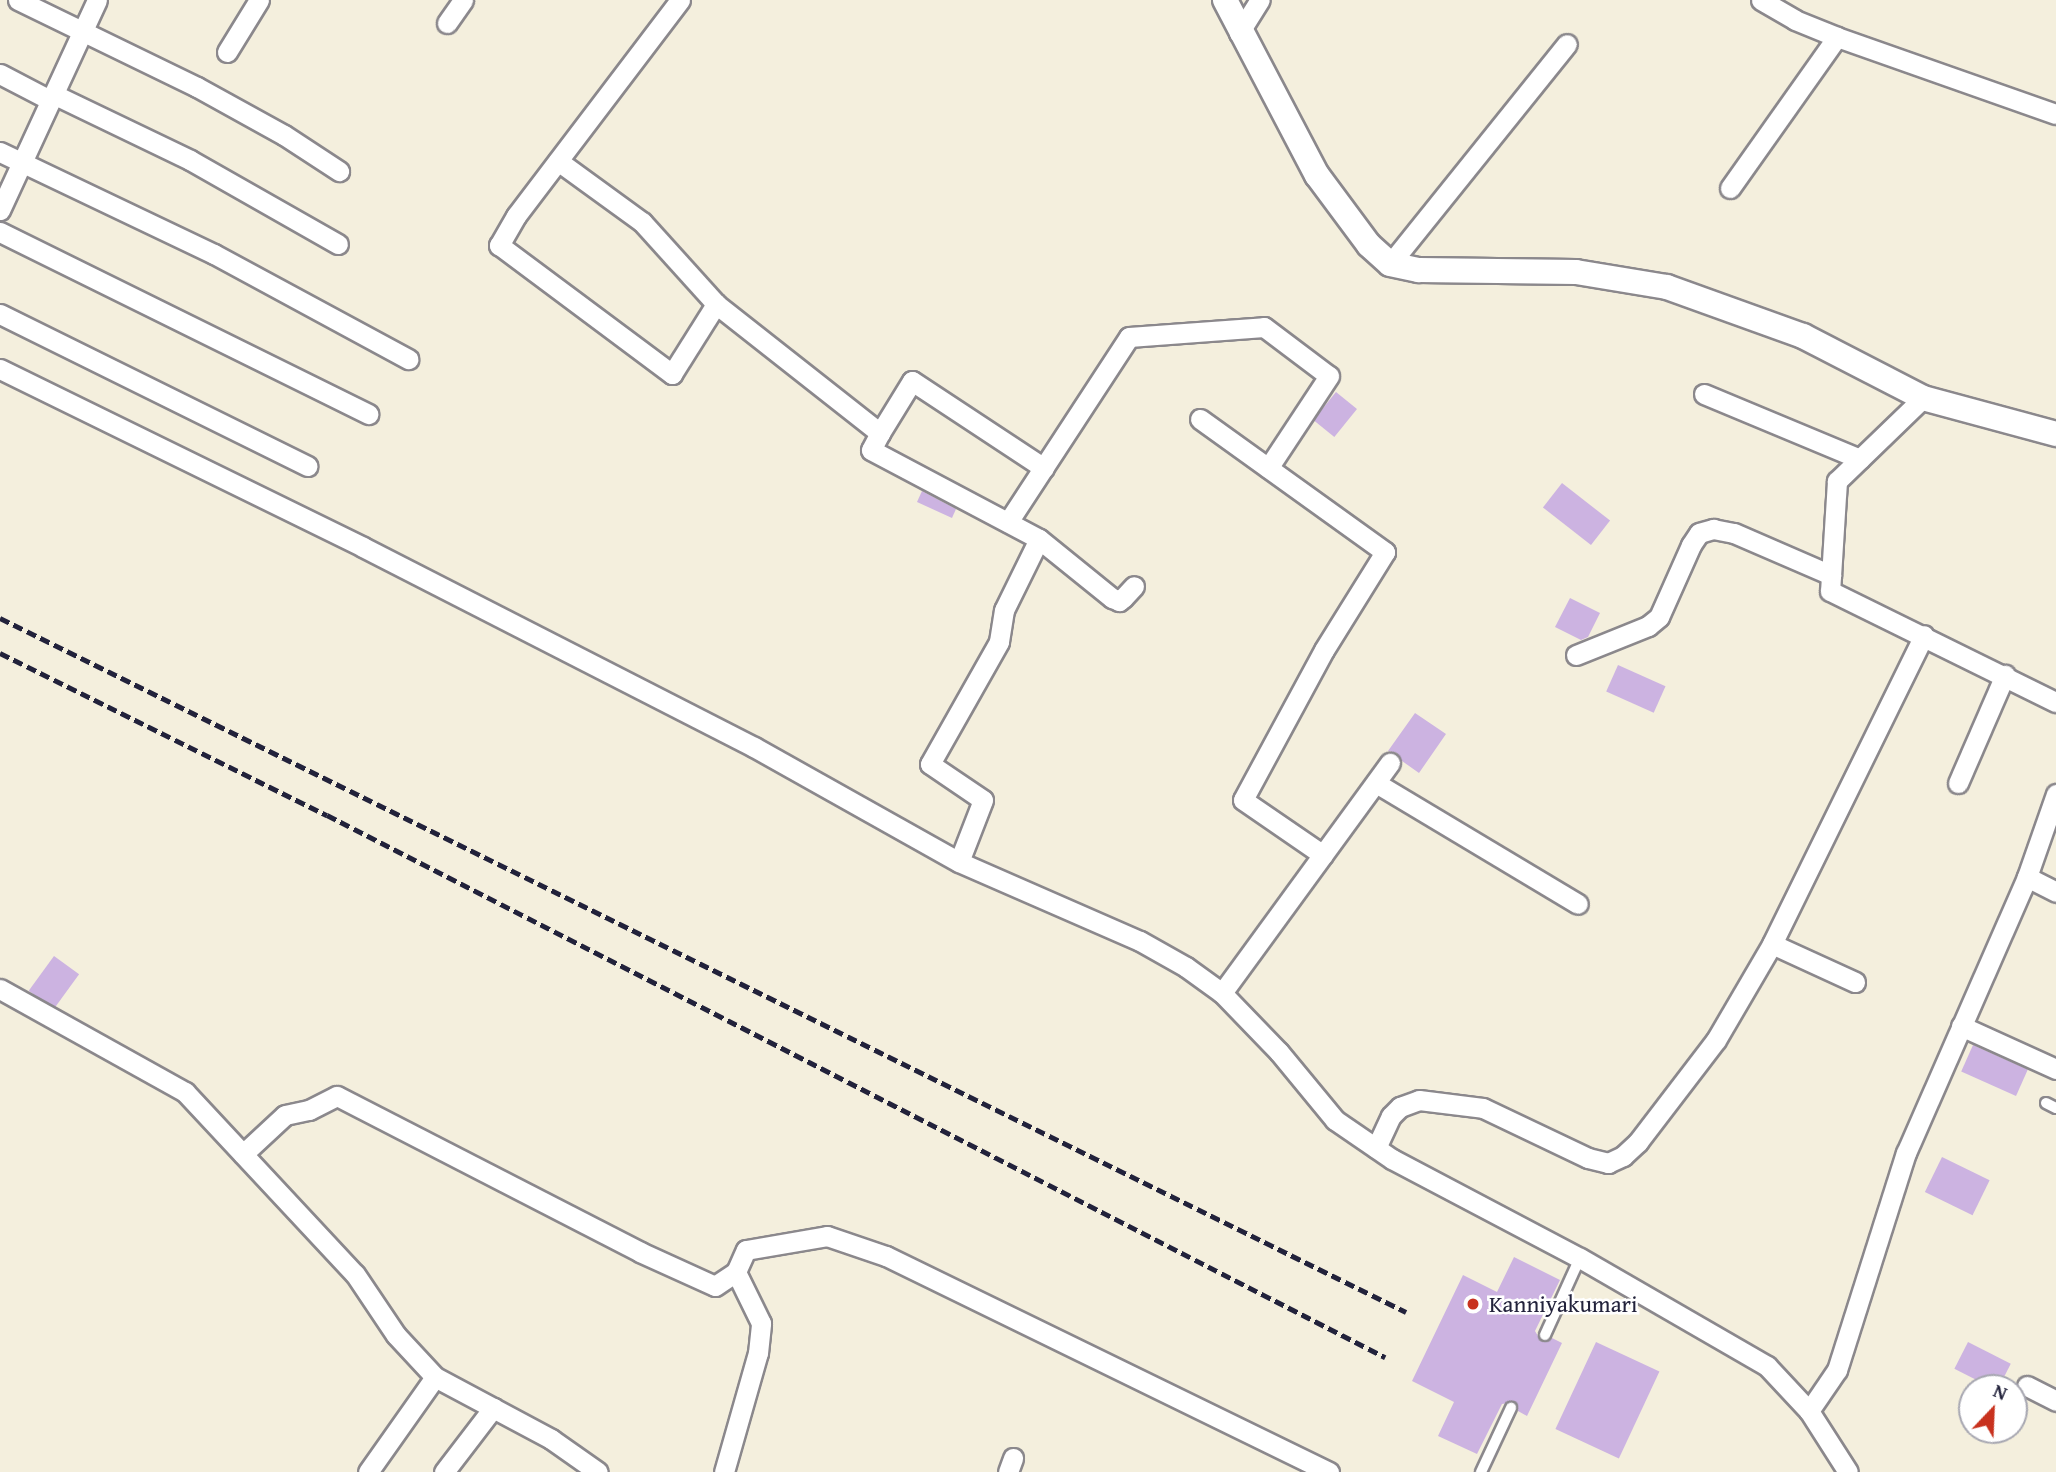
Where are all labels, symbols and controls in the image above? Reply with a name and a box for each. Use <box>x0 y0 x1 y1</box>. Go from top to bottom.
place label: Kanniyakumari <box>1489 1290 1637 1318</box>
marker: Kanniyakumari <box>1463 1294 1483 1314</box>
north arrow <box>1958 1374 2028 1444</box>
text: N <box>1989 1376 2012 1407</box>

